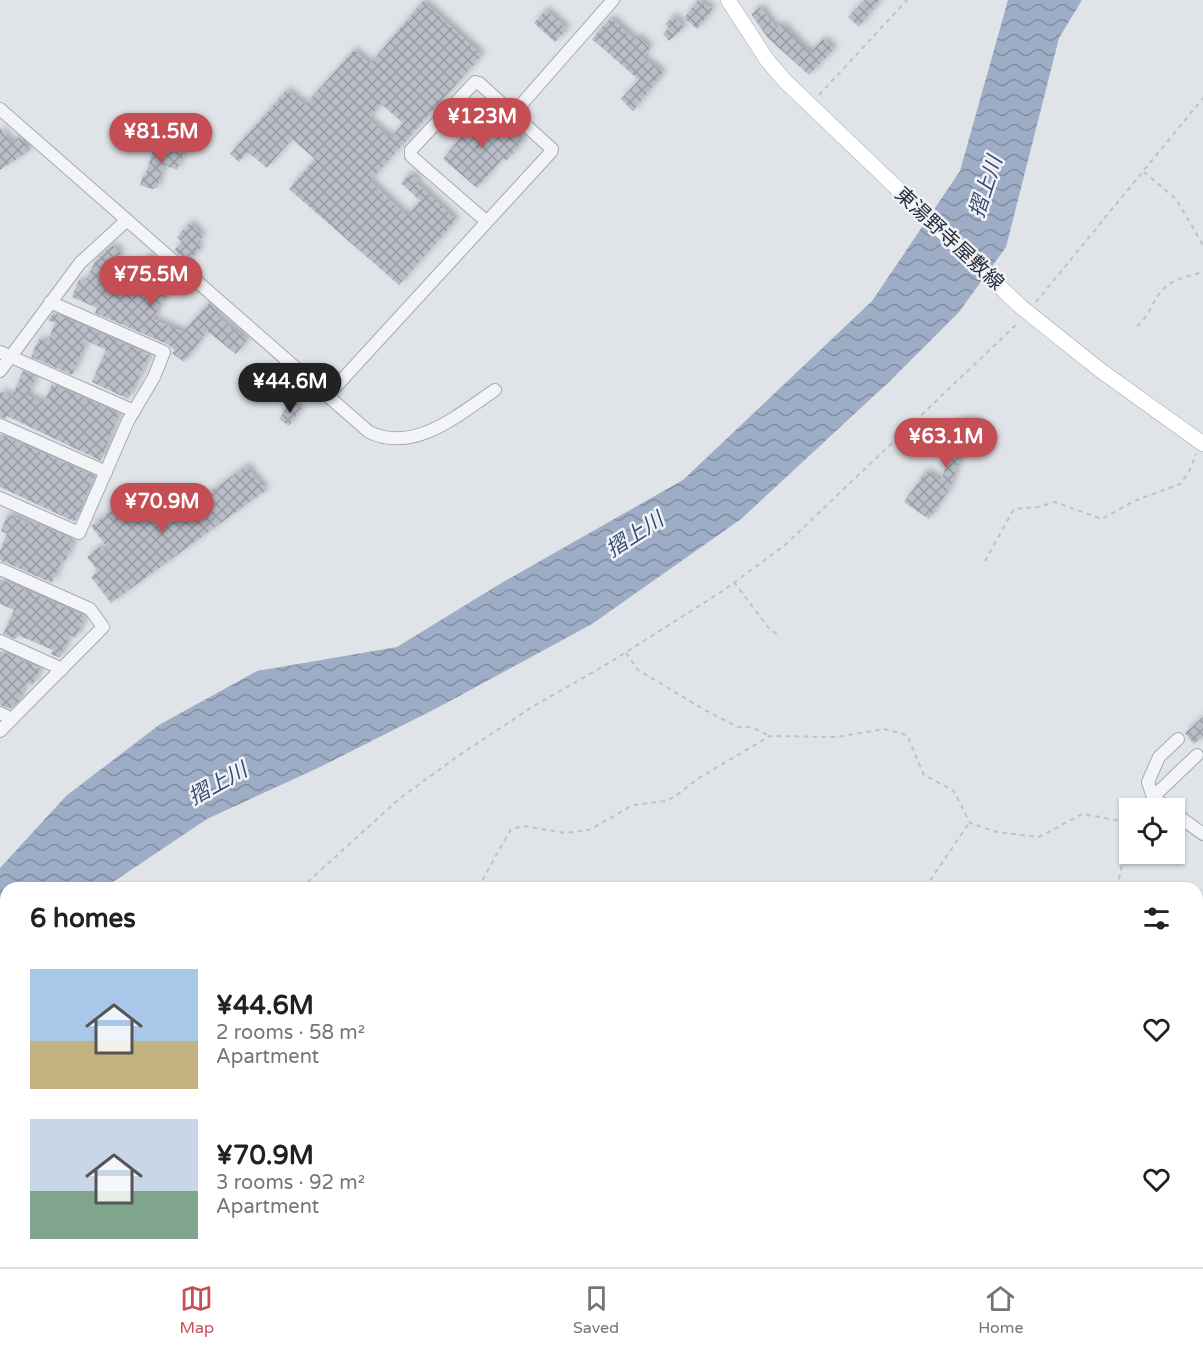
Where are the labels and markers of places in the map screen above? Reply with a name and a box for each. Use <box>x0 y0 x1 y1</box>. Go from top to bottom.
pin: ¥123M <box>440 98 524 149</box>
pin: ¥81.5M <box>112 113 210 164</box>
pin: ¥75.5M <box>102 256 200 307</box>
pin: ¥44.6M <box>241 363 339 414</box>
pin: ¥63.1M <box>897 418 995 469</box>
pin: ¥70.9M <box>113 483 211 534</box>

